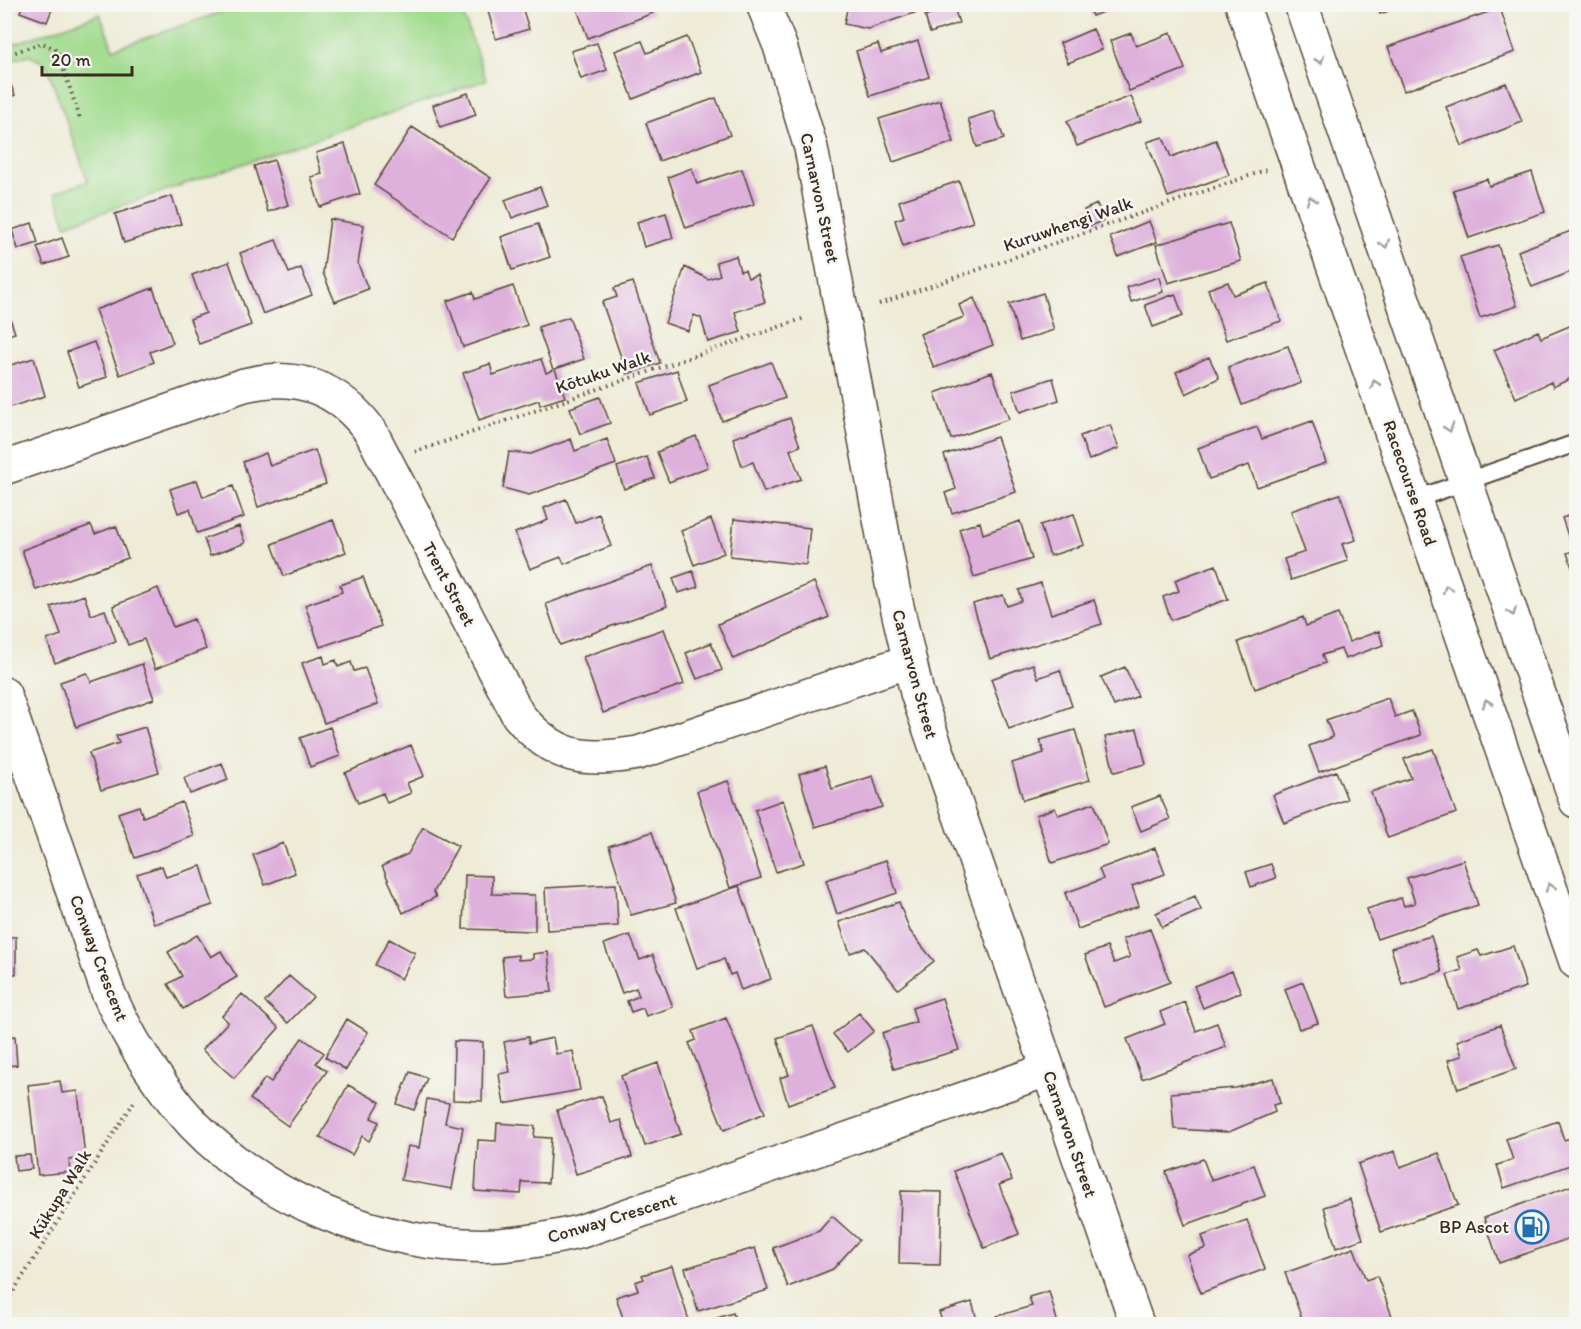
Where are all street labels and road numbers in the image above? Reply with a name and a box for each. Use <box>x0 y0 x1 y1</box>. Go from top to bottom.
street label: Carnarvon Street <box>795 131 845 265</box>
street label: Kuruwhengi Walk <box>1000 191 1136 256</box>
street label: Kōtuku Walk <box>552 345 654 399</box>
street label: Racecourse Road <box>1378 417 1442 549</box>
street label: Trent Street <box>418 538 481 630</box>
street label: Carnarvon Street <box>887 607 943 741</box>
street label: Conway Crescent <box>65 892 133 1025</box>
street label: Carnarvon Street <box>1038 1068 1102 1201</box>
street label: Kūkupa Walk <box>24 1145 97 1243</box>
street label: Conway Crescent <box>545 1188 679 1248</box>

